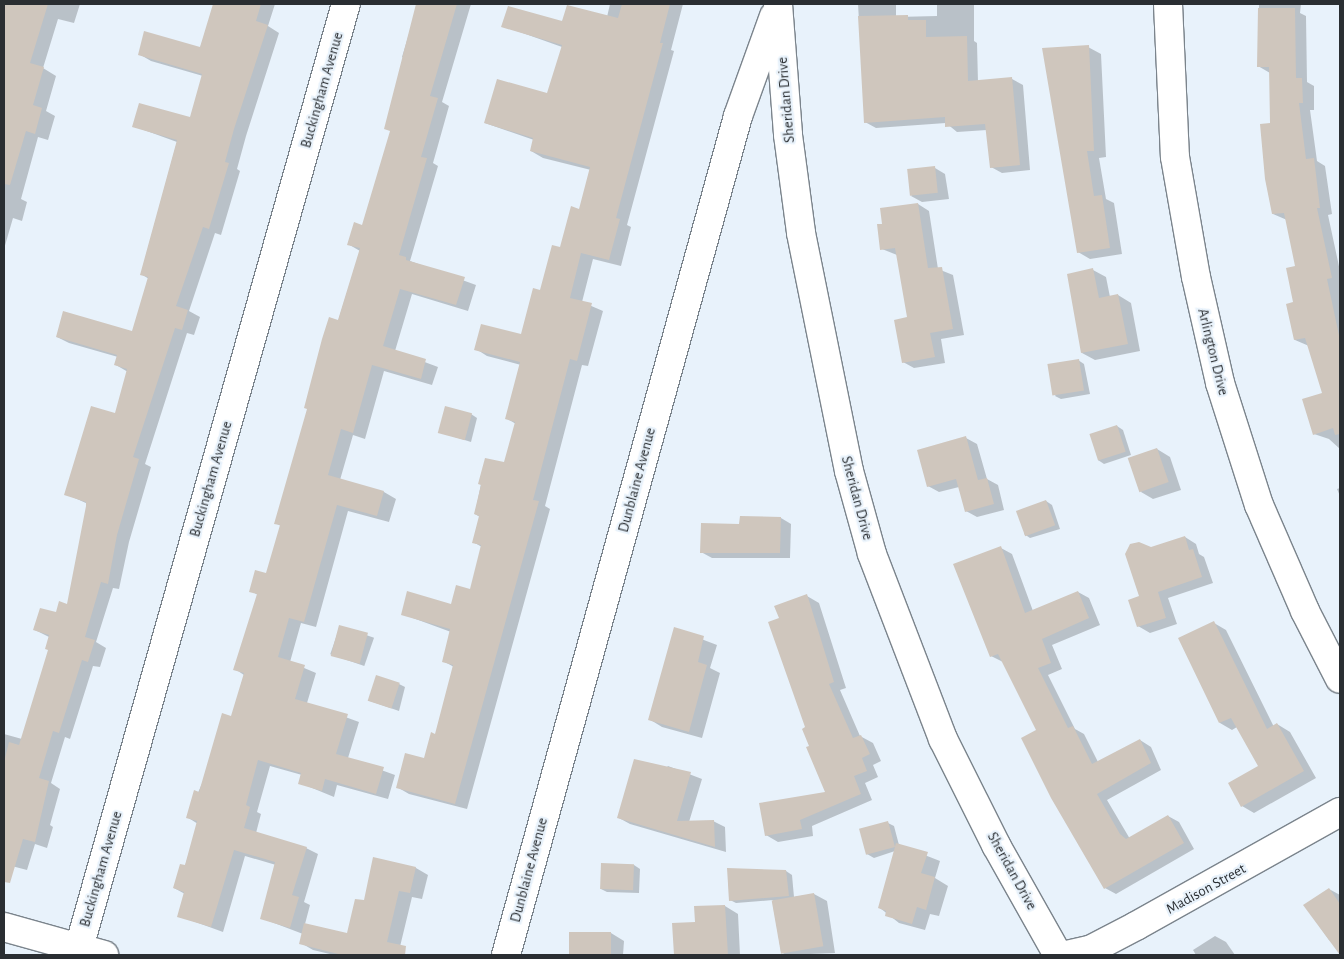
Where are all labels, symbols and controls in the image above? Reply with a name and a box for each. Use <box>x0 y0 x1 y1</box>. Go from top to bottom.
street label: Buckingham Avenue <box>297 30 347 150</box>
street label: Sheridan Drive <box>773 56 799 144</box>
street label: Arlington Drive <box>1194 307 1232 397</box>
street label: Buckingham Avenue <box>186 419 236 539</box>
street label: Dunblaine Avenue <box>614 426 660 534</box>
street label: Sheridan Drive <box>837 454 877 542</box>
street label: Buckingham Avenue <box>76 809 126 929</box>
street label: Dunblaine Avenue <box>506 816 552 924</box>
street label: Sheridan Drive <box>983 829 1041 913</box>
street label: Madison Street <box>1163 860 1249 918</box>

